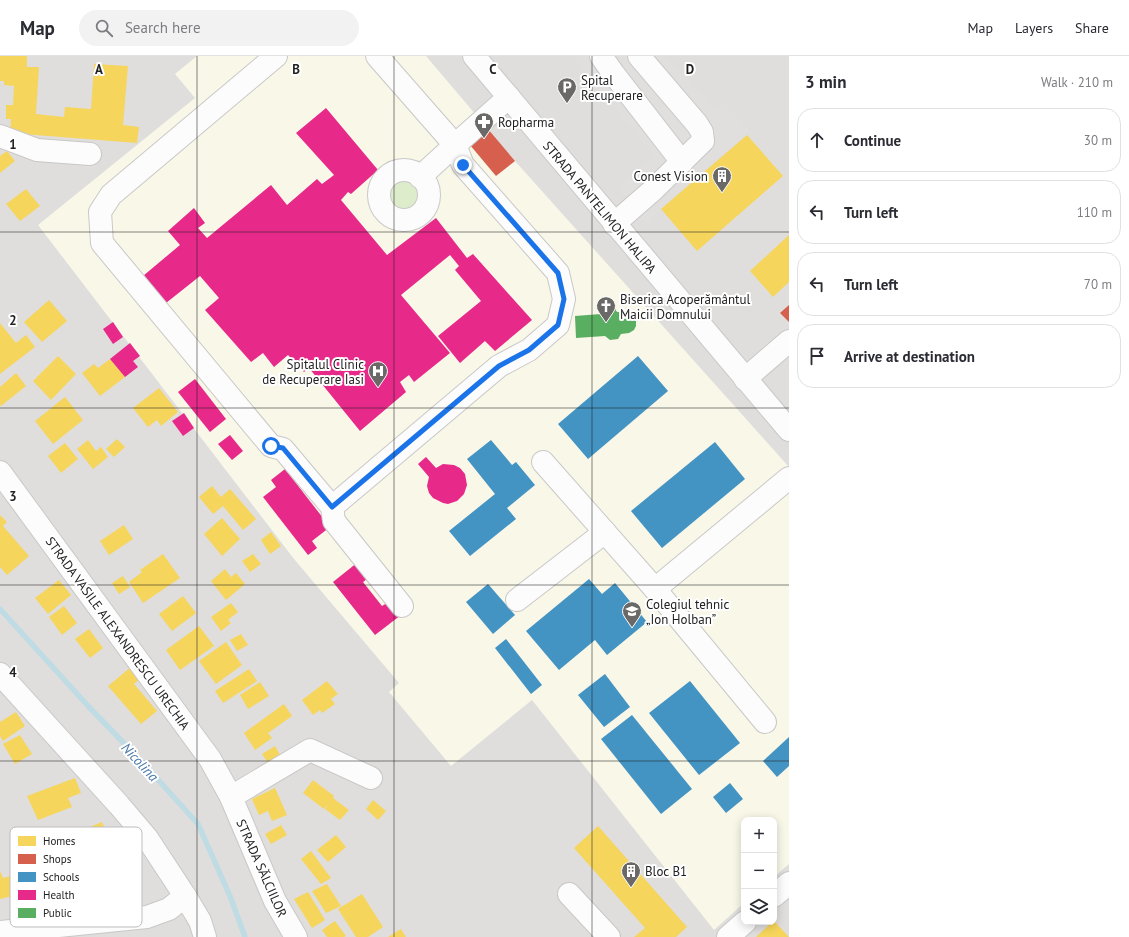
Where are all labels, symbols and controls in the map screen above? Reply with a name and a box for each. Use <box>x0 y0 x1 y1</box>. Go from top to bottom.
search box <box>79 10 359 46</box>
text: Map <box>20 16 55 40</box>
icon: search <box>93 17 115 39</box>
text: Search here <box>125 18 201 37</box>
text: Map <box>967 19 993 37</box>
text: Layers <box>1015 19 1053 37</box>
text: Share <box>1075 19 1109 37</box>
text: A <box>95 61 103 78</box>
text: B <box>292 61 300 78</box>
text: C <box>489 61 497 78</box>
text: D <box>686 61 694 78</box>
text: 3 min <box>805 71 846 93</box>
place label: Spital Recuperare <box>581 72 643 104</box>
text: Walk · 210 m <box>1041 74 1113 91</box>
parking icon: Spital Recuperare <box>556 76 578 104</box>
pharmacy icon: Ropharma <box>473 111 495 139</box>
place label: Ropharma <box>498 114 554 131</box>
icon: ahead <box>806 129 828 151</box>
text: Continue <box>844 131 901 150</box>
text: 30 m <box>1084 132 1112 149</box>
text: 1 <box>9 136 17 153</box>
street label: STRADA PANTELIMON HALIPA <box>539 138 660 277</box>
route end <box>454 156 472 174</box>
building icon: Conest Vision <box>711 165 733 193</box>
place label: Conest Vision <box>633 168 708 185</box>
icon: left <box>806 201 828 223</box>
text: Turn left <box>844 203 898 222</box>
text: 110 m <box>1077 204 1112 221</box>
icon: left <box>806 273 828 295</box>
text: Turn left <box>844 275 898 294</box>
text: 70 m <box>1084 276 1112 293</box>
place label: Biserica Acoperământul Maicii Domnului <box>620 291 750 323</box>
church icon: Biserica Acoperământul Maicii Domnului <box>595 295 617 323</box>
text: 2 <box>9 312 17 329</box>
icon: arrive <box>806 345 828 367</box>
text: Arrive at destination <box>844 347 975 366</box>
place label: Spitalul Clinic de Recuperare Iasi <box>262 356 364 388</box>
hospital icon: Spitalul Clinic de Recuperare Iasi <box>367 360 389 388</box>
route start <box>262 437 280 455</box>
text: 3 <box>9 488 17 505</box>
street label: STRADA VASILE ALEXANDRESCU URECHIA <box>42 533 194 734</box>
place label: Colegiul tehnic „Ion Holban” <box>646 596 730 628</box>
school or university icon: Colegiul tehnic „Ion Holban” <box>621 600 643 628</box>
text: 4 <box>9 664 17 681</box>
water label: Nicolina <box>118 739 163 785</box>
street label: STRADA SĂLCIILOR <box>232 816 291 920</box>
map controls <box>741 817 777 925</box>
button: + <box>741 817 777 853</box>
legend <box>10 827 142 927</box>
text: Homes <box>43 834 76 848</box>
text: Shops <box>43 852 72 866</box>
button: − <box>741 853 777 889</box>
building icon: Bloc B1 <box>620 860 642 888</box>
place label: Bloc B1 <box>645 863 687 880</box>
text: Schools <box>43 870 80 884</box>
text: Health <box>43 888 74 902</box>
button: layers <box>741 889 777 925</box>
text: Public <box>43 906 72 920</box>

